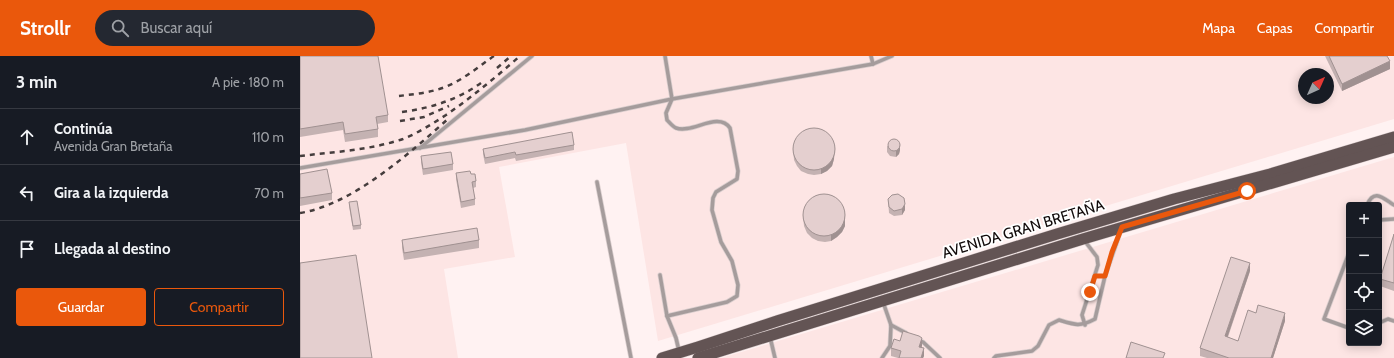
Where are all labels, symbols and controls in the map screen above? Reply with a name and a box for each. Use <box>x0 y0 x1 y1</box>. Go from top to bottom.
search box <box>95 10 375 46</box>
text: Strollr <box>20 17 71 40</box>
icon: search <box>109 17 131 39</box>
text: Buscar aquí <box>141 19 212 37</box>
text: Mapa <box>1202 19 1235 37</box>
text: Capas <box>1257 19 1293 37</box>
text: Compartir <box>1315 19 1374 37</box>
north arrow <box>1298 68 1334 104</box>
text: 3 min <box>16 72 57 92</box>
text: A pie · 180 m <box>212 74 284 90</box>
text: Continúa <box>54 120 112 138</box>
icon: ahead <box>16 126 38 148</box>
text: 110 m <box>252 129 284 145</box>
text: Avenida Gran Bretaña <box>54 138 172 154</box>
icon: left <box>16 182 38 204</box>
route start <box>1238 182 1256 200</box>
text: Gira a la izquierda <box>54 184 168 202</box>
text: 70 m <box>254 185 284 201</box>
street label: AVENIDA GRAN BRETAÑA <box>940 196 1107 262</box>
map controls <box>1346 202 1382 346</box>
button: + <box>1346 202 1382 238</box>
icon: arrive <box>16 238 38 260</box>
button: − <box>1346 238 1382 274</box>
text: Llegada al destino <box>54 240 170 258</box>
button: locate <box>1346 274 1382 310</box>
route end <box>1081 283 1099 301</box>
button: Guardar <box>16 288 146 326</box>
button: Compartir <box>154 288 284 326</box>
button: layers <box>1346 310 1382 346</box>

